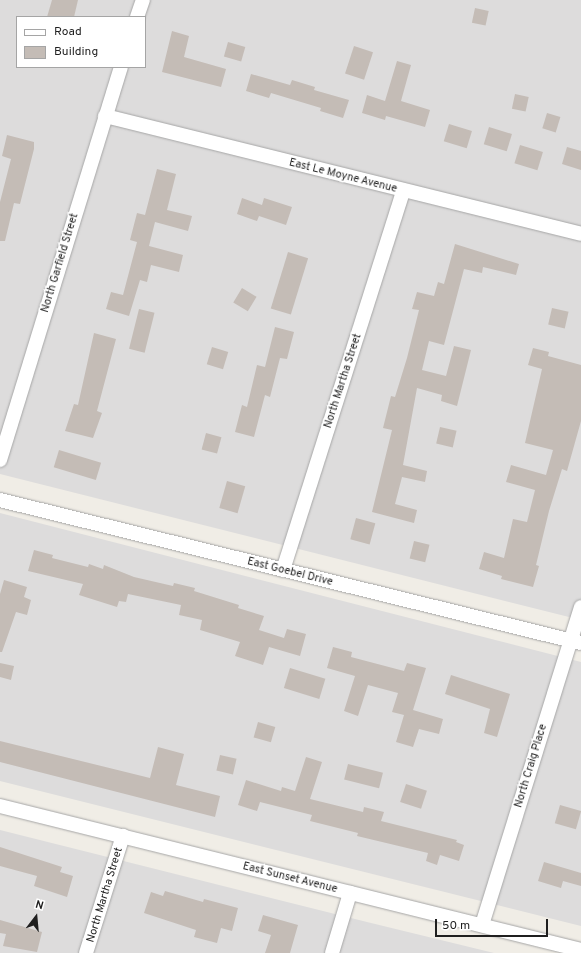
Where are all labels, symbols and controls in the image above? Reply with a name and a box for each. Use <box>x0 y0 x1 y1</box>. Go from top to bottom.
legend <box>16 16 146 68</box>
text: Road <box>54 24 82 40</box>
text: Building <box>54 44 98 60</box>
street label: East Le Moyne Avenue <box>287 156 399 196</box>
street label: North Garfield Street <box>39 212 81 314</box>
street label: North Martha Street <box>321 332 365 430</box>
street label: East Goebel Drive <box>246 555 334 589</box>
street label: North Craig Place <box>512 723 550 809</box>
street label: North Martha Street <box>84 846 126 944</box>
street label: East Sunset Avenue <box>241 860 339 896</box>
north arrow <box>16 897 56 937</box>
text: N <box>34 898 45 913</box>
scale bar <box>437 911 550 937</box>
text: 50 m <box>442 918 470 934</box>

